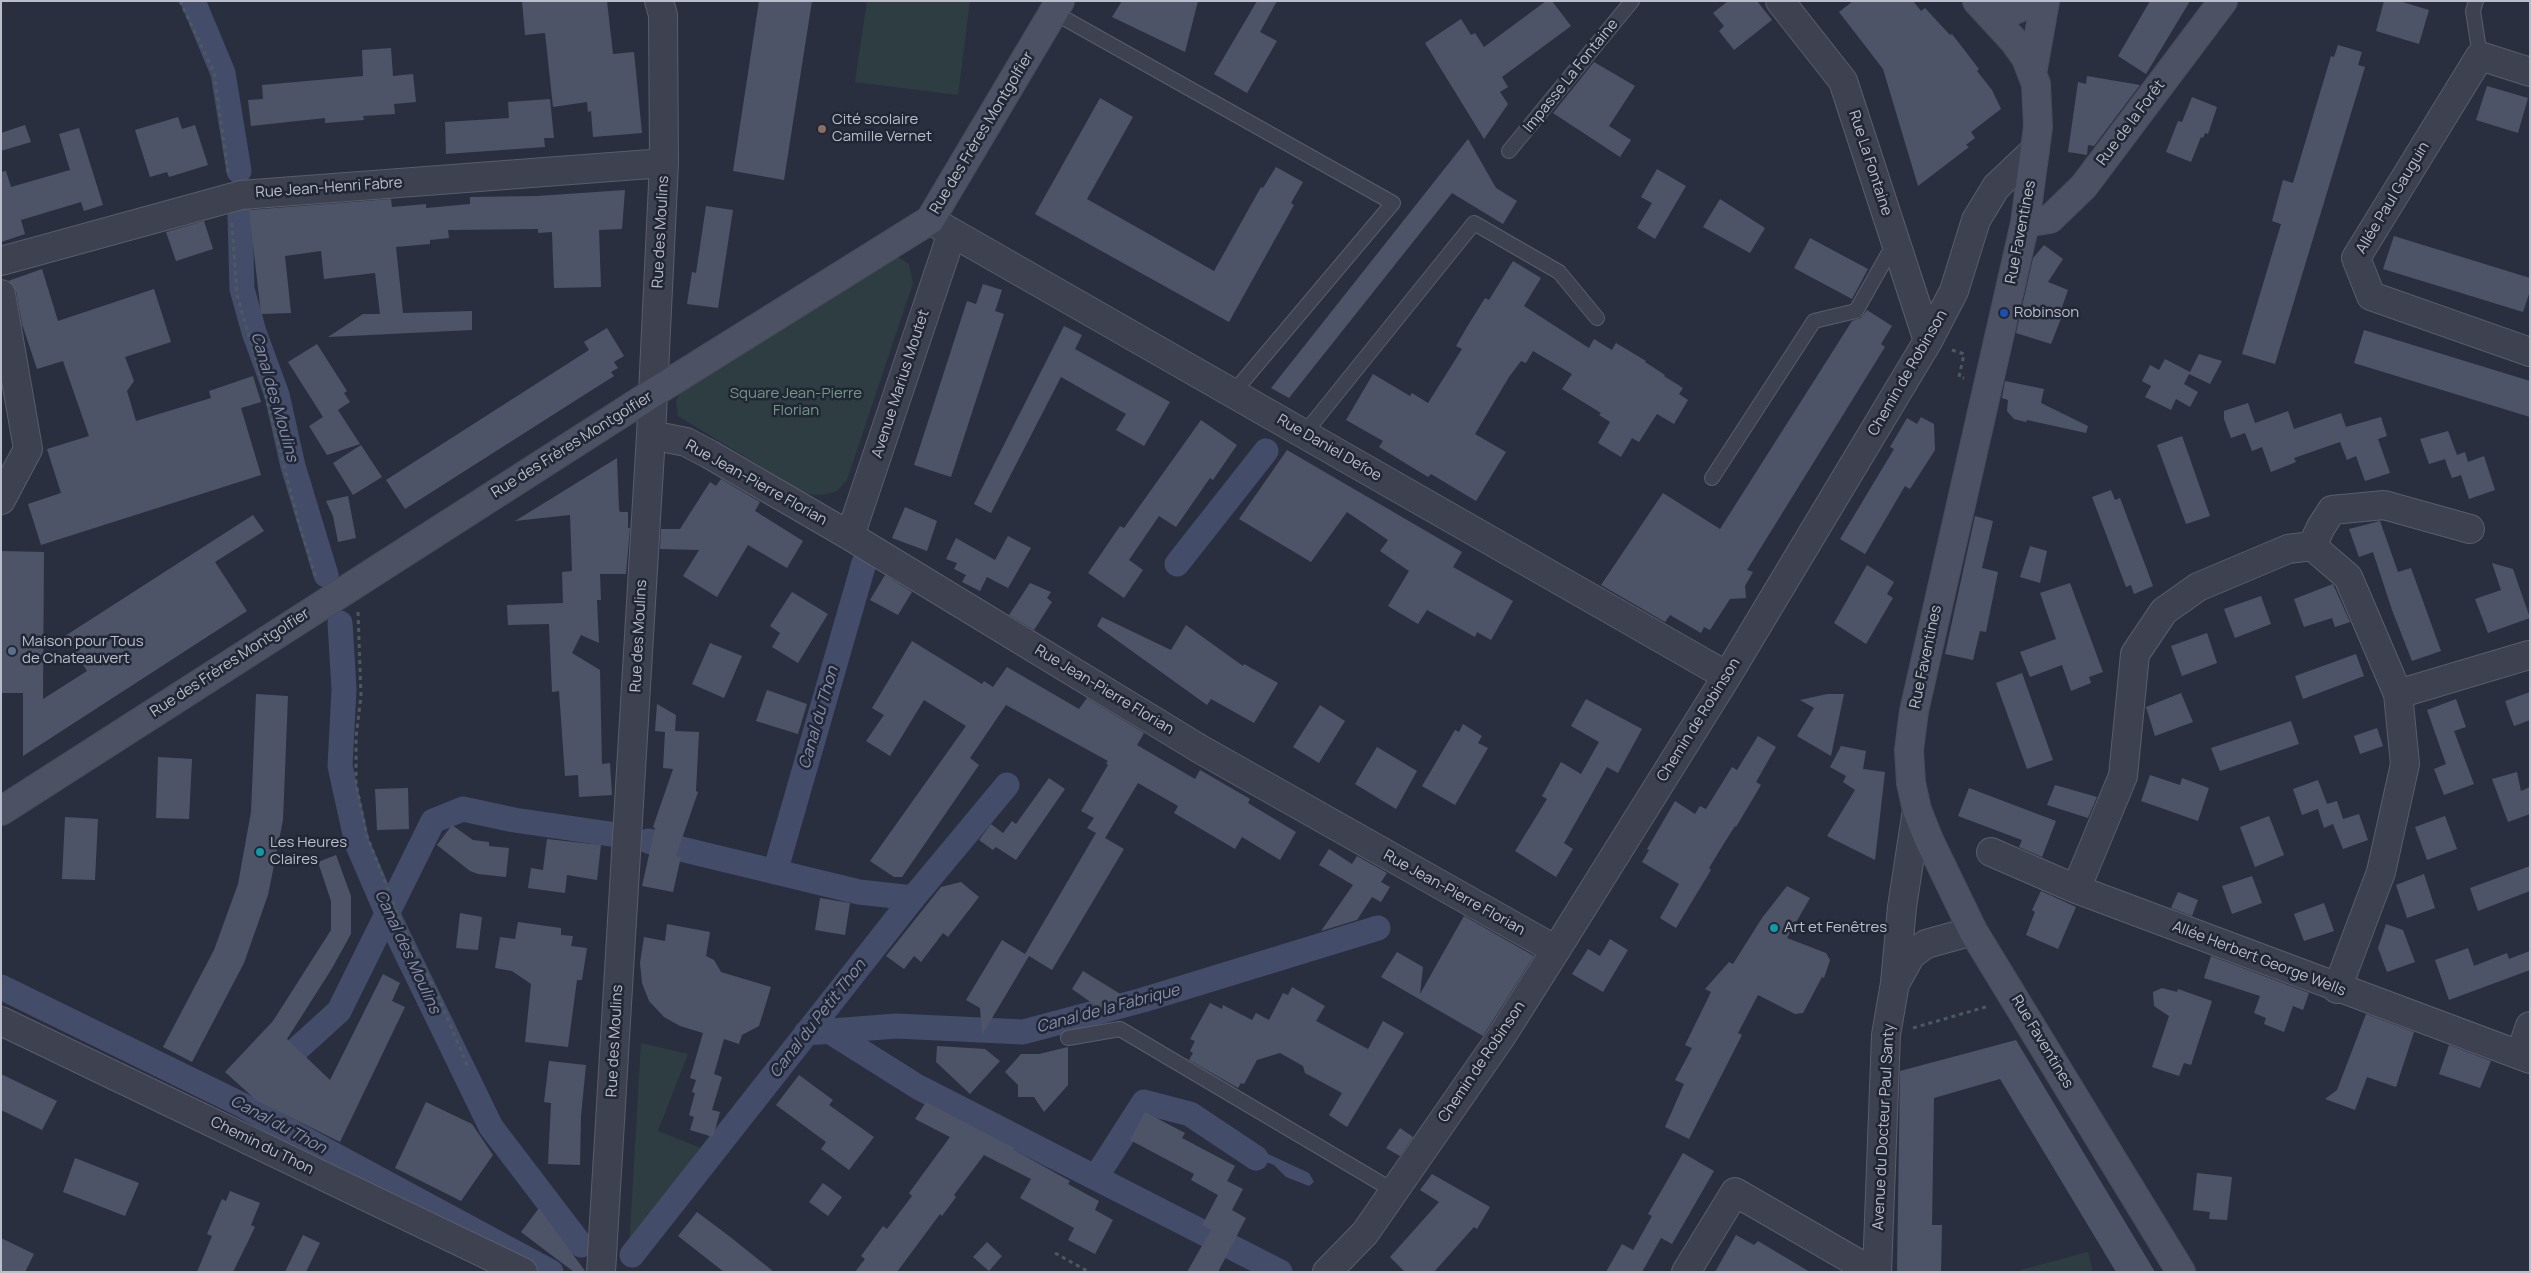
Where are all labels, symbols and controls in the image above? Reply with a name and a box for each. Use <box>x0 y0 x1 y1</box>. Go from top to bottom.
street label: Impasse La Fontaine <box>1520 16 1622 136</box>
street label: Rue des Frères Montgolfier <box>926 49 1038 217</box>
street label: Rue de la Forêt <box>2093 77 2169 169</box>
street label: Rue La Fontaine <box>1844 108 1896 218</box>
place label: Cité scolaire Camille Vernet <box>832 111 932 146</box>
marker: Cité scolaire Camille Vernet <box>816 123 828 135</box>
street label: Allée Paul Gauguin <box>2352 139 2434 257</box>
street label: Rue Jean-Henri Fabre <box>255 174 403 202</box>
street label: Rue des Moulins <box>649 175 673 289</box>
street label: Rue Faventines <box>2002 179 2040 285</box>
place label: Robinson <box>2014 304 2079 322</box>
street label: Chemin de Robinson <box>1865 307 1951 439</box>
marker: Robinson <box>1998 307 2010 319</box>
street label: Avenue Marius Moutet <box>869 308 933 460</box>
water label: Canal des Moulins <box>246 330 302 464</box>
park label: Square Jean-Pierre Florian <box>730 385 862 420</box>
street label: Rue des Frères Montgolfier <box>488 388 656 502</box>
street label: Rue Daniel Defoe <box>1274 411 1384 485</box>
street label: Rue Jean-Pierre Florian <box>682 437 830 529</box>
street label: Rue des Moulins <box>627 579 651 693</box>
street label: Rue Faventines <box>1906 604 1946 710</box>
street label: Rue des Frères Montgolfier <box>147 605 313 721</box>
place label: Maison pour Tous de Chateauvert <box>22 633 144 668</box>
street label: Rue Jean-Pierre Florian <box>1031 641 1177 739</box>
marker: Maison pour Tous de Chateauvert <box>6 645 18 657</box>
street label: Chemin de Robinson <box>1654 655 1744 785</box>
water label: Canal du Thon <box>795 664 843 772</box>
place label: Les Heures Claires <box>270 834 347 869</box>
marker: Les Heures Claires <box>254 846 266 858</box>
street label: Rue Jean-Pierre Florian <box>1380 847 1528 939</box>
water label: Canal des Moulins <box>370 887 444 1017</box>
street label: Allée Herbert George Wells <box>2170 918 2348 1000</box>
place label: Art et Fenêtres <box>1784 919 1887 937</box>
marker: Art et Fenêtres <box>1768 922 1780 934</box>
water label: Canal du Petit Thon <box>766 956 870 1082</box>
water label: Canal de la Fabrique <box>1034 981 1182 1037</box>
street label: Rue des Moulins <box>603 984 627 1098</box>
street label: Rue Faventines <box>2007 992 2077 1092</box>
street label: Chemin de Robinson <box>1435 998 1529 1126</box>
street label: Avenue du Docteur Paul Santy <box>1870 1023 1898 1231</box>
water label: Canal du Thon <box>227 1092 329 1158</box>
street label: Chemin du Thon <box>207 1113 317 1179</box>

